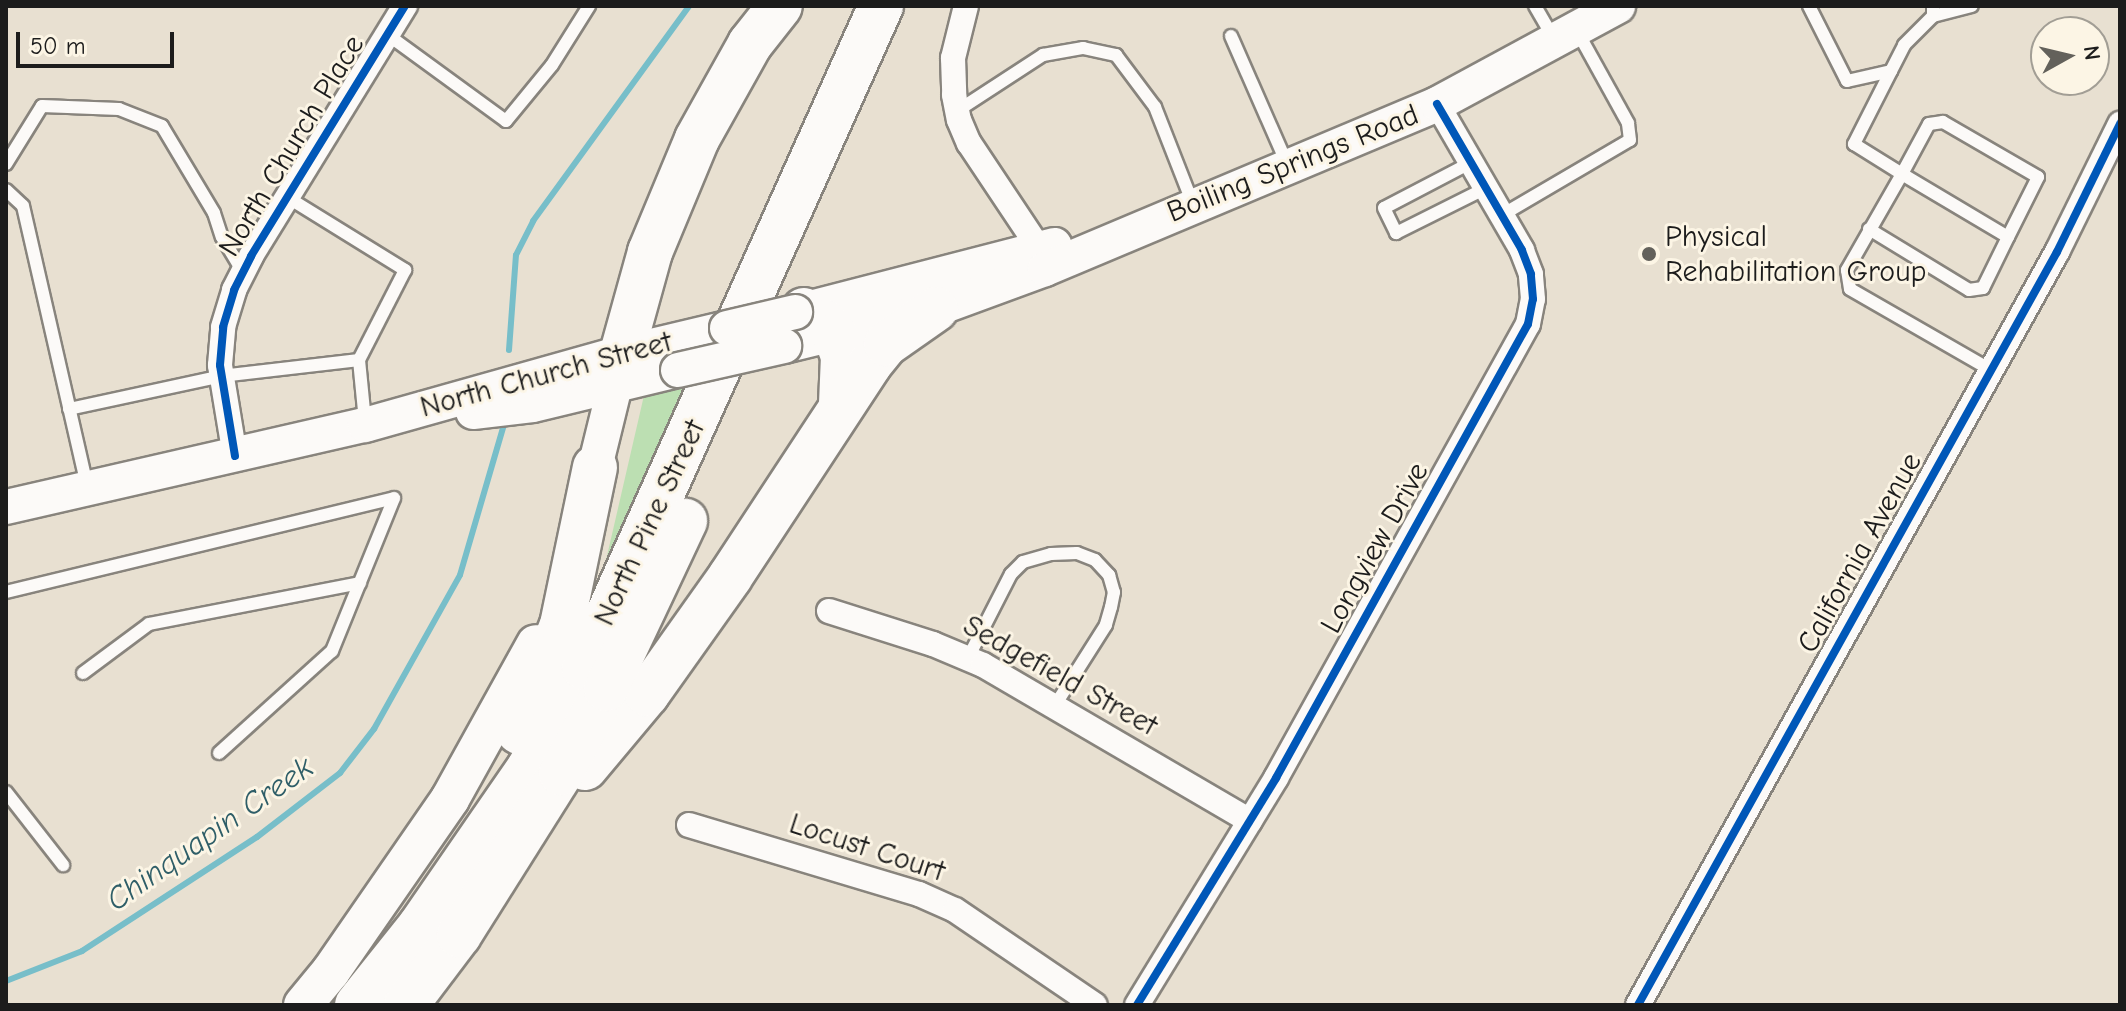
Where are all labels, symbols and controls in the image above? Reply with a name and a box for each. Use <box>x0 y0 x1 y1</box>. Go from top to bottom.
scale bar <box>20 16 178 66</box>
north arrow <box>2030 16 2110 96</box>
street label: North Church Place <box>212 29 372 263</box>
text: 50 m <box>30 32 86 60</box>
text: N <box>2078 44 2106 62</box>
street label: Boiling Springs Road <box>1162 97 1424 231</box>
place label: Physical Rehabilitation Group <box>1665 219 1926 290</box>
marker: Physical Rehabilitation Group <box>1640 245 1658 263</box>
street label: North Church Street <box>416 324 676 426</box>
street label: North Pine Street <box>587 415 713 631</box>
street label: California Avenue <box>1790 447 1930 659</box>
street label: Longview Drive <box>1313 456 1437 640</box>
street label: Sedgefield Street <box>957 608 1163 744</box>
water label: Chinquapin Creek <box>99 748 321 920</box>
street label: Locust Court <box>785 806 949 890</box>

